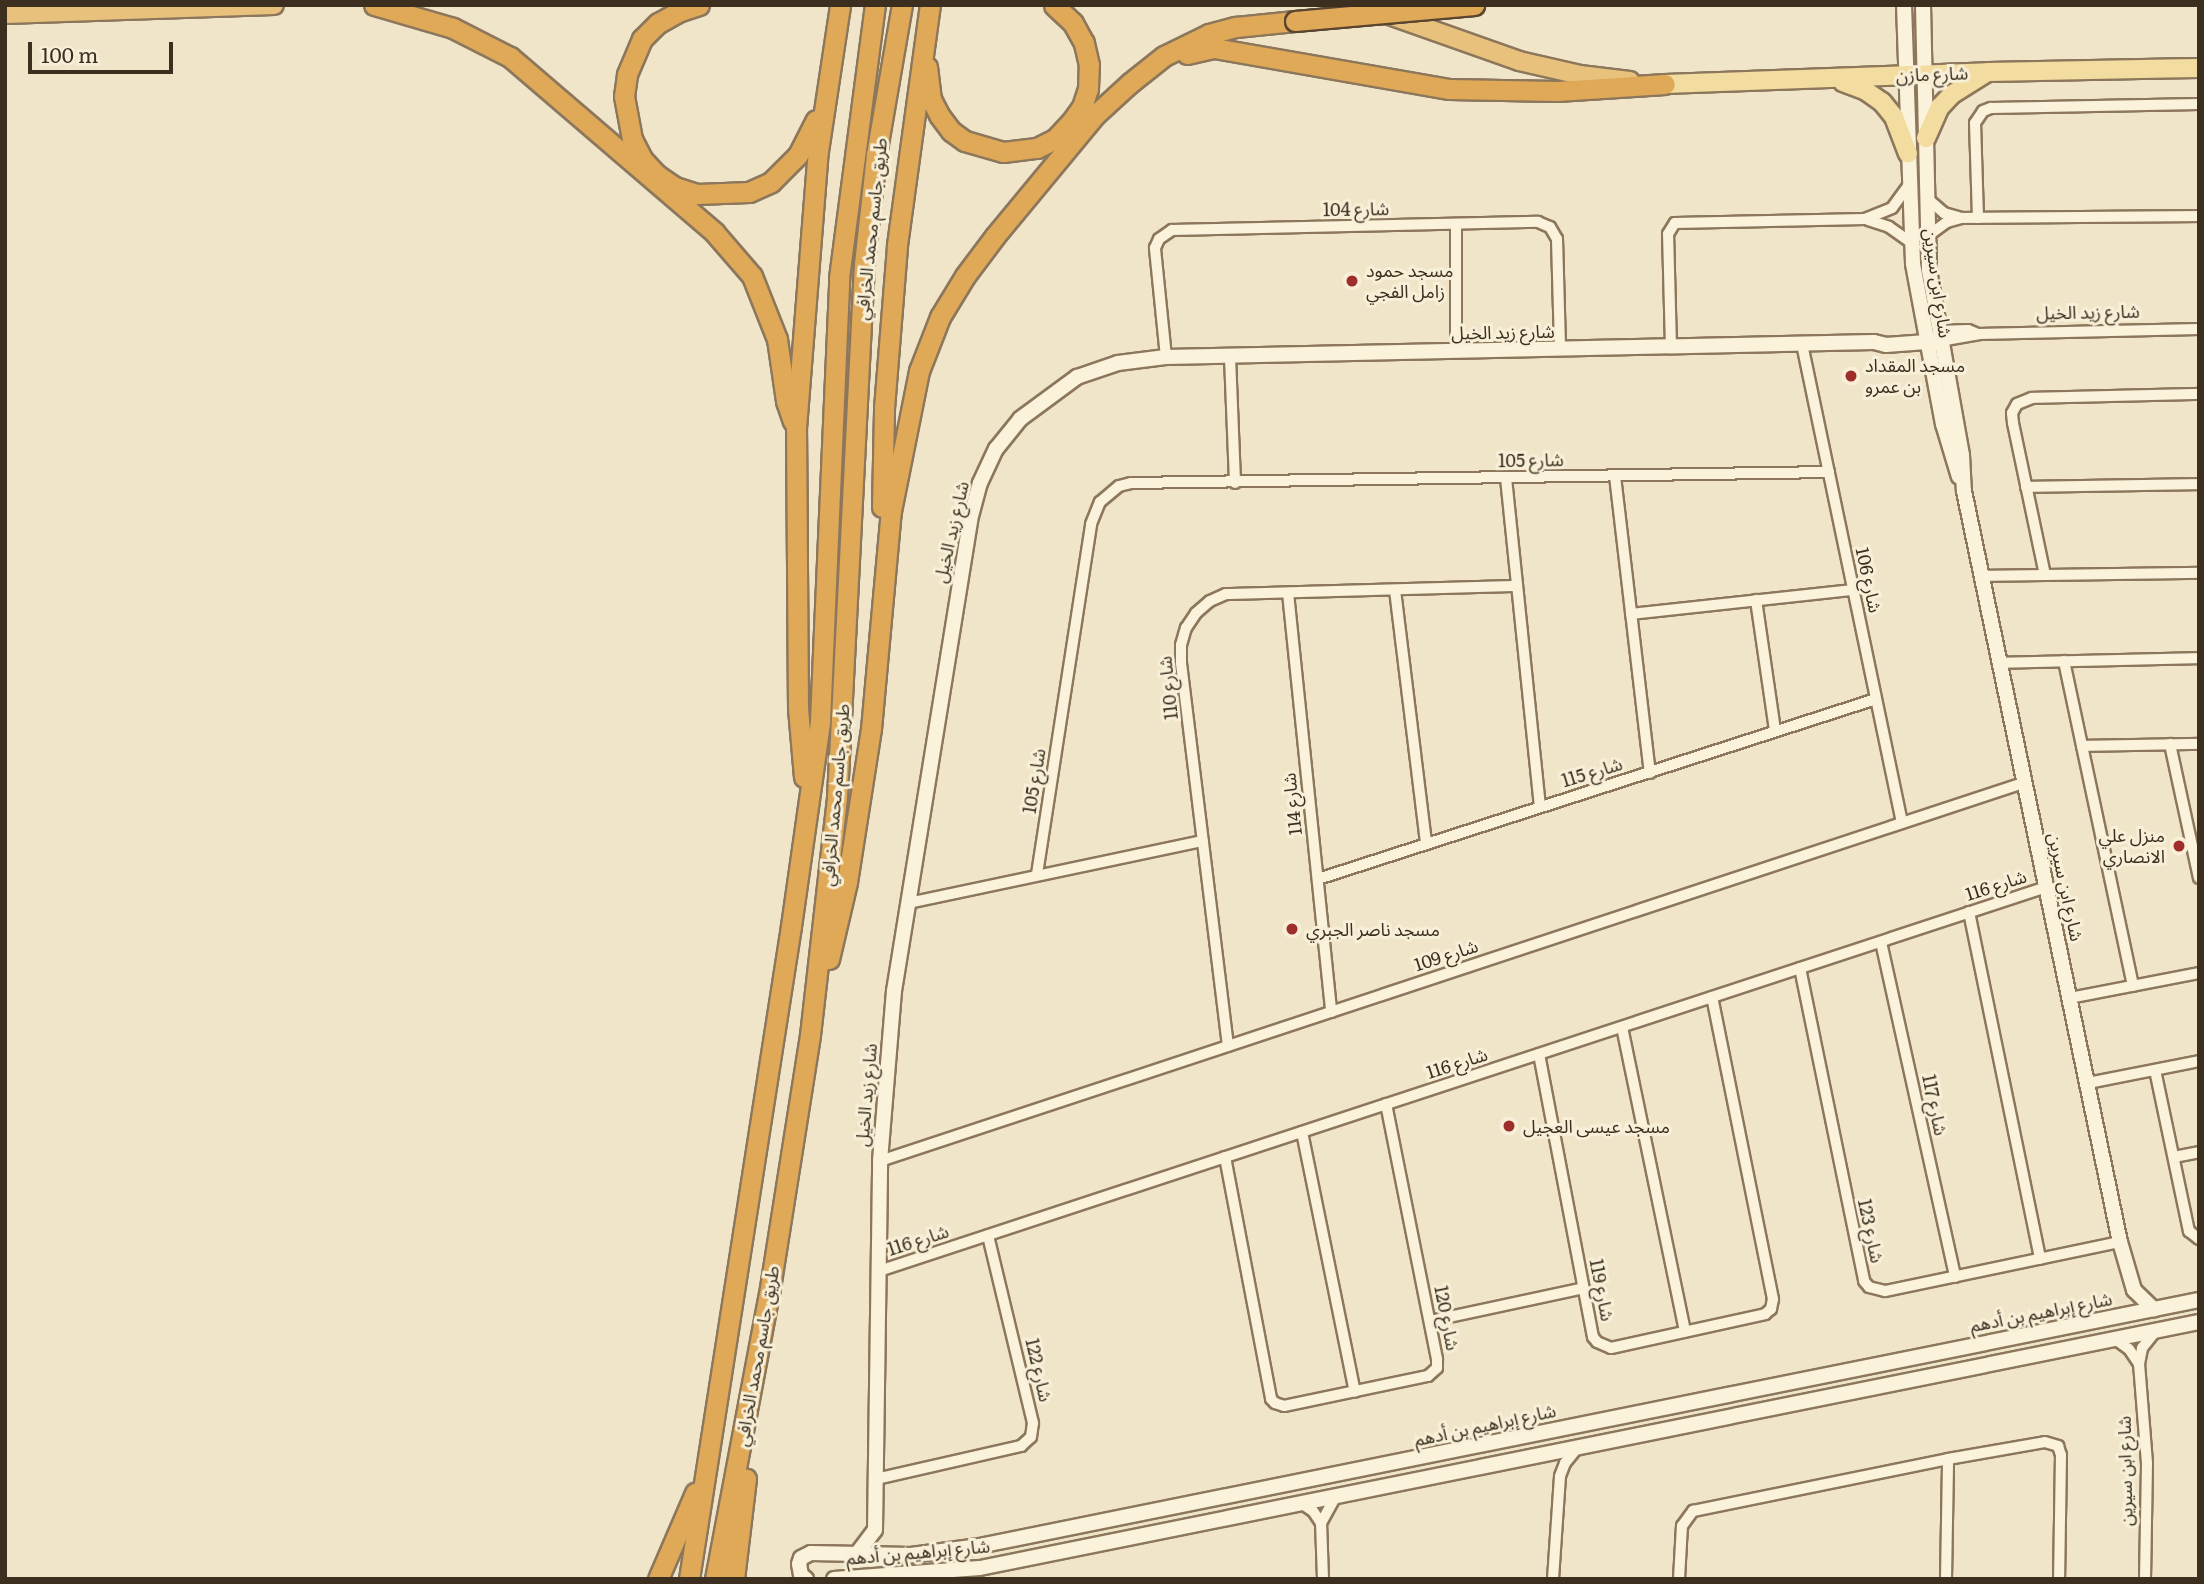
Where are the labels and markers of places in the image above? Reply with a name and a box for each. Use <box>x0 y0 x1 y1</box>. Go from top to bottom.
place label: مسجد حمود زامل الفجي <box>1366 260 1453 302</box>
marker: مسجد حمود زامل الفجي <box>1344 273 1360 289</box>
place label: مسجد المقداد بن عمرو <box>1865 355 1965 398</box>
marker: مسجد المقداد بن عمرو <box>1843 368 1859 384</box>
place label: منزل علي الانصاري <box>2098 825 2165 868</box>
marker: منزل علي الانصاري <box>2171 838 2187 854</box>
place label: مسجد ناصر الجبري <box>1306 918 1440 940</box>
marker: مسجد ناصر الجبري <box>1284 921 1300 937</box>
place label: مسجد عيسى العجيل <box>1523 1115 1670 1137</box>
marker: مسجد عيسى العجيل <box>1501 1118 1517 1134</box>

